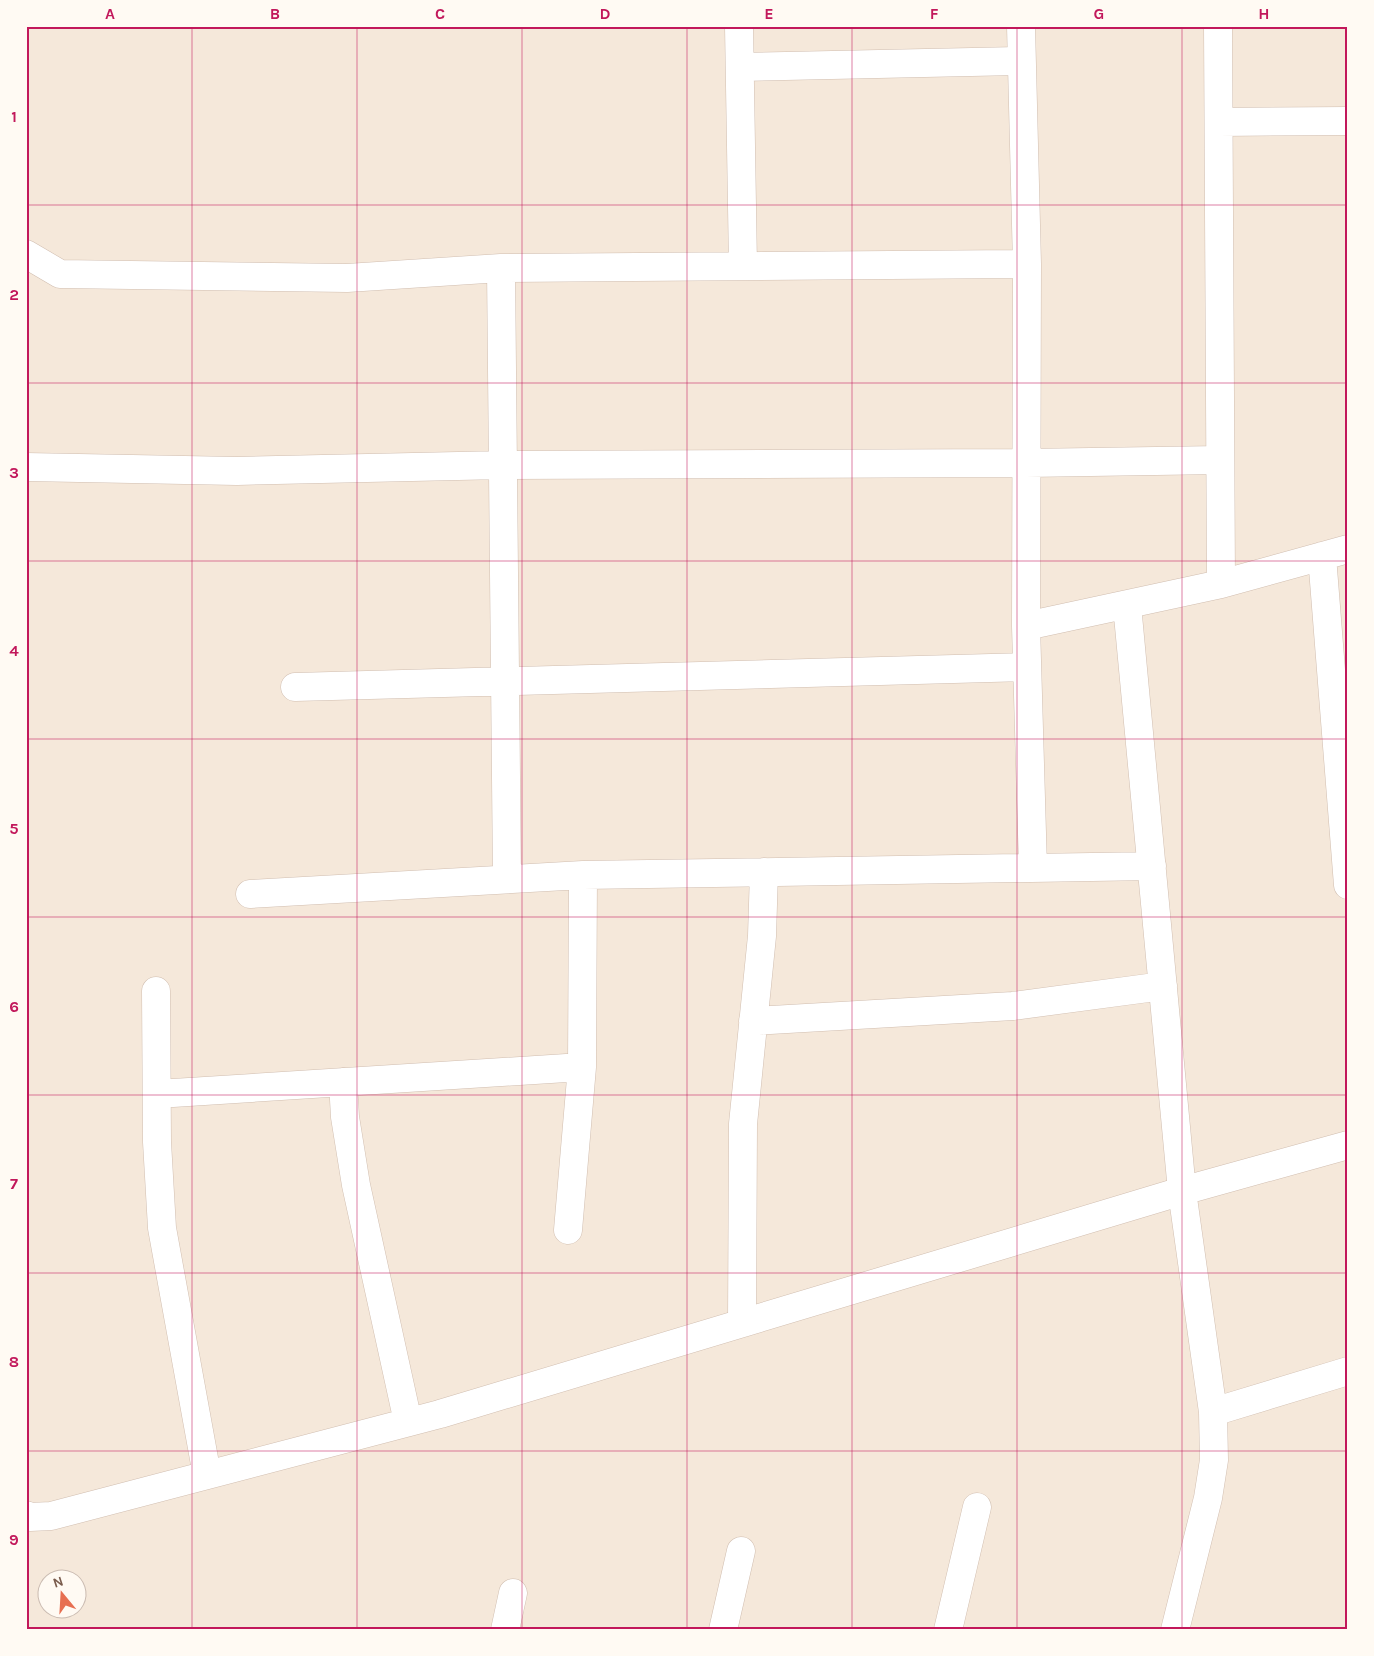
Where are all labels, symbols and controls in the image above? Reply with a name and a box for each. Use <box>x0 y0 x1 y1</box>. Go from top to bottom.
text: A <box>105 4 115 23</box>
text: B <box>270 4 280 23</box>
text: C <box>435 4 445 23</box>
text: D <box>600 4 611 23</box>
text: E <box>764 4 774 23</box>
text: F <box>930 4 939 23</box>
text: G <box>1094 4 1104 23</box>
text: H <box>1258 4 1270 23</box>
text: 1 <box>11 107 17 126</box>
text: 2 <box>9 285 19 304</box>
text: 3 <box>9 463 19 482</box>
text: 4 <box>9 641 19 660</box>
text: 5 <box>9 819 19 838</box>
text: 6 <box>9 997 19 1016</box>
text: 7 <box>10 1174 18 1193</box>
text: 8 <box>9 1352 19 1371</box>
text: 9 <box>9 1530 19 1549</box>
north arrow <box>38 1568 88 1618</box>
text: N <box>51 1572 66 1592</box>

